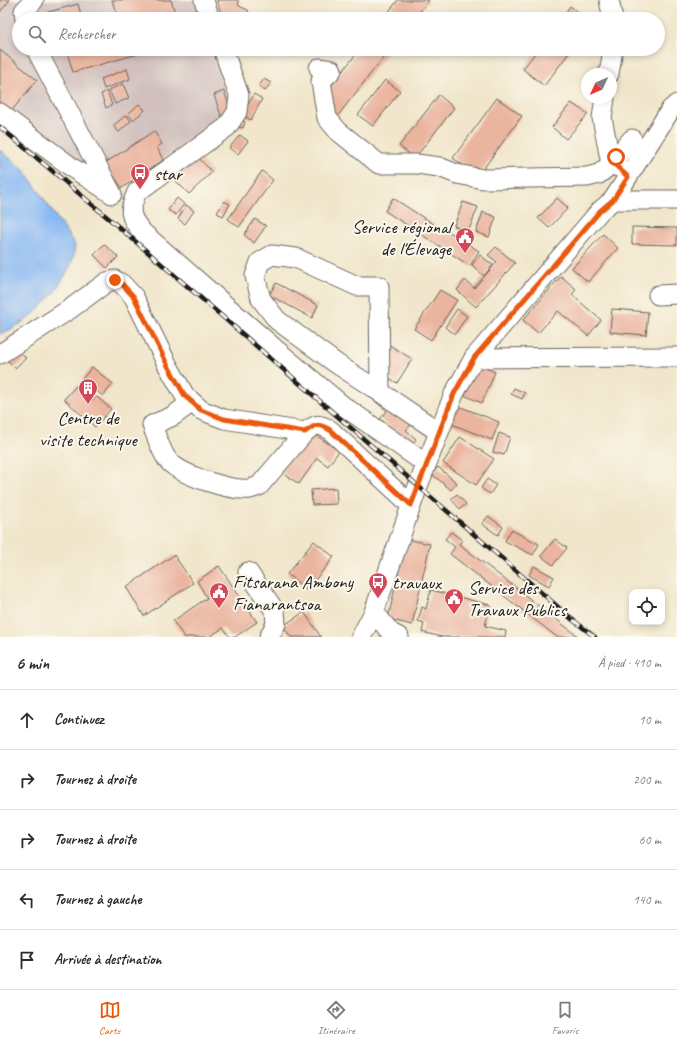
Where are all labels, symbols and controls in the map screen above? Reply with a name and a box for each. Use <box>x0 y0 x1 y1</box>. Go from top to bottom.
search box <box>12 12 665 56</box>
icon: search <box>26 23 48 45</box>
text: Rechercher <box>58 25 116 44</box>
north arrow <box>581 68 617 104</box>
route start <box>607 148 625 166</box>
bus stop icon: star <box>129 162 151 190</box>
place label: star <box>154 162 184 186</box>
place label: Service régional de l'Élevage <box>352 215 455 261</box>
public building icon: Service régional de l'Élevage <box>454 226 476 254</box>
route end <box>106 271 124 289</box>
building icon: Centre de visite technique <box>77 377 99 405</box>
place label: Centre de visite technique <box>39 406 139 452</box>
place label: Fitsarana Ambony Fianarantsoa <box>233 570 355 616</box>
bus stop icon: travaux <box>367 571 389 599</box>
place label: travaux <box>392 571 442 595</box>
place label: Service des Travaux Publics <box>468 576 568 622</box>
public building icon: Fitsarana Ambony Fianarantsoa <box>208 581 230 609</box>
public building icon: Service des Travaux Publics <box>443 587 465 615</box>
map controls <box>629 589 665 625</box>
button: locate <box>629 589 665 625</box>
text: 6 min <box>16 653 49 674</box>
text: À pied · 410 m <box>598 655 661 671</box>
icon: ahead <box>16 709 38 731</box>
text: Continuez <box>54 710 104 729</box>
text: 10 m <box>639 712 661 728</box>
icon: right <box>16 769 38 791</box>
text: Tournez à droite <box>54 770 136 789</box>
text: 200 m <box>633 772 661 788</box>
icon: right <box>16 829 38 851</box>
text: Tournez à droite <box>54 830 136 849</box>
text: 60 m <box>639 832 661 848</box>
icon: left <box>16 889 38 911</box>
text: Tournez à gauche <box>54 890 141 909</box>
text: 140 m <box>633 892 661 908</box>
icon: arrive <box>16 949 38 971</box>
text: Arrivée à destination <box>54 950 162 969</box>
tab: Carte <box>99 999 121 1037</box>
tab: Itinéraire <box>318 999 355 1037</box>
tab: Favoris <box>552 999 578 1037</box>

